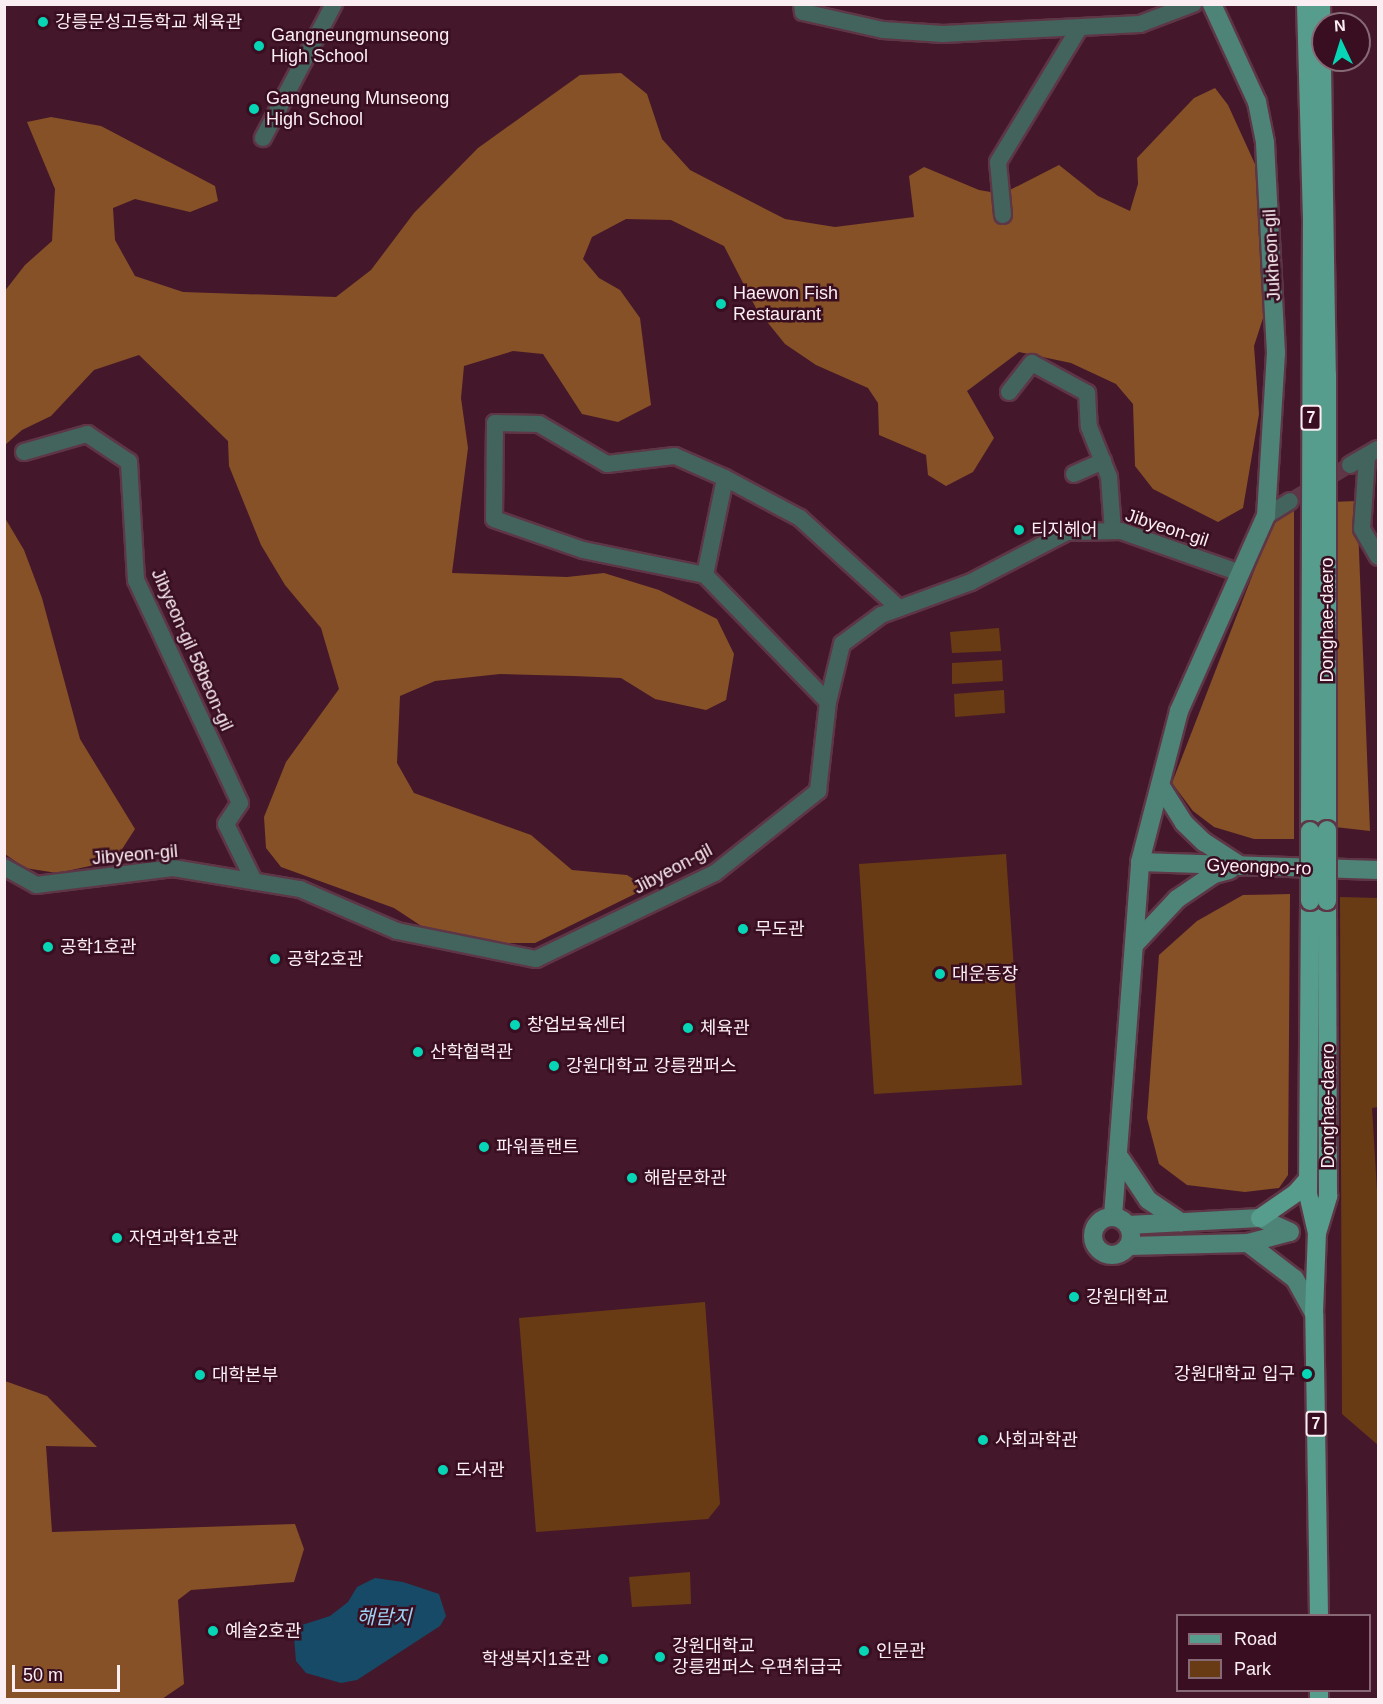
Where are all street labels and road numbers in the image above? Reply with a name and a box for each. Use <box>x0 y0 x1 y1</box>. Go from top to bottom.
street label: Jukheon-gil <box>1259 208 1285 302</box>
road number: 7 <box>1300 405 1322 431</box>
street label: Jibyeon-gil <box>1123 504 1211 552</box>
street label: Donghae-daero <box>1316 557 1338 683</box>
street label: Jibyeon-gil 58beon-gil <box>147 566 237 734</box>
street label: Jibyeon-gil <box>630 839 716 899</box>
street label: Jibyeon-gil <box>91 840 179 870</box>
street label: Gyeongpo-ro <box>1206 854 1312 880</box>
street label: Donghae-daero <box>1317 1043 1339 1169</box>
road number: 7 <box>1306 1411 1326 1437</box>

